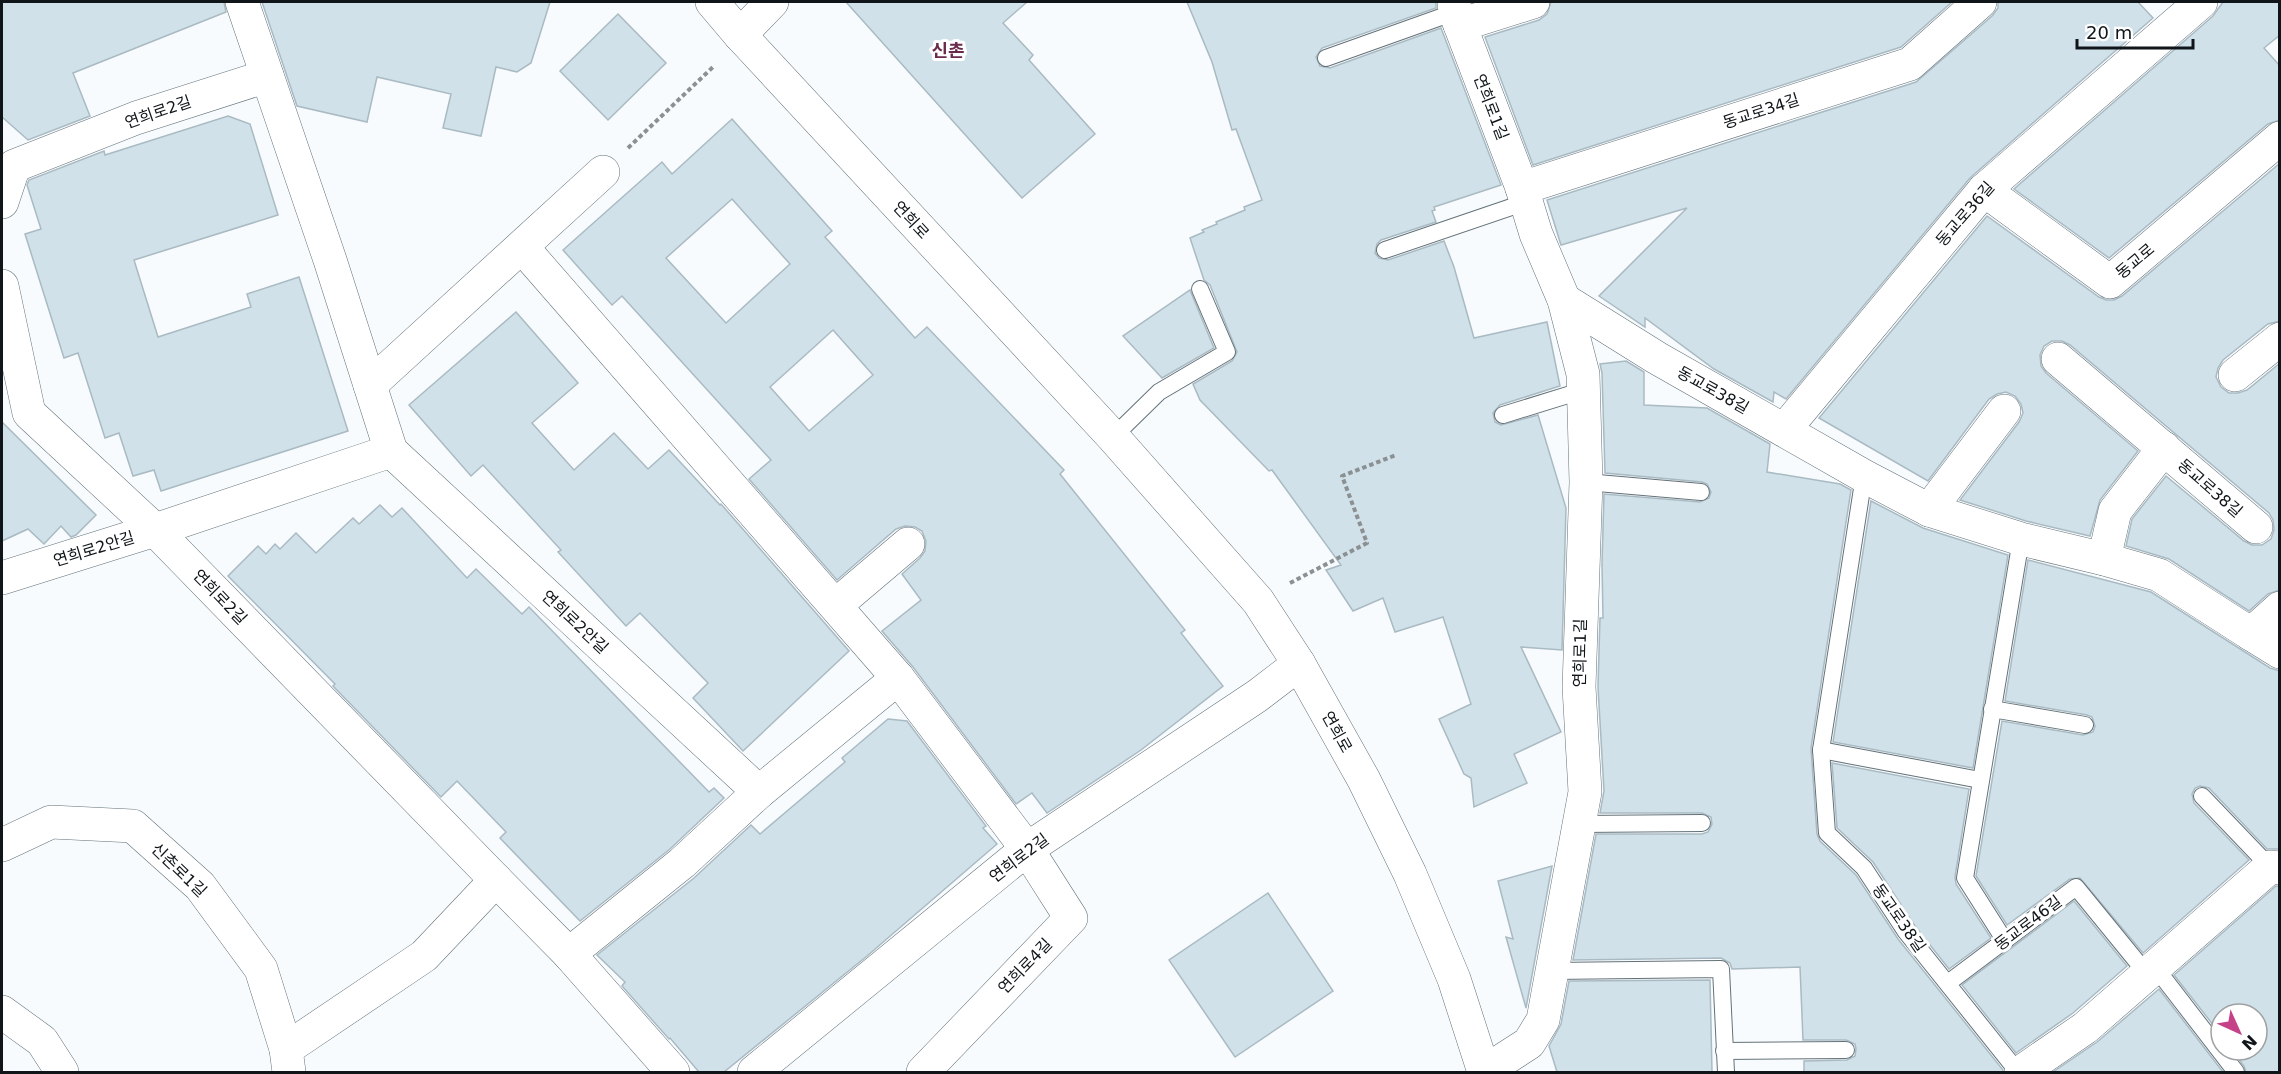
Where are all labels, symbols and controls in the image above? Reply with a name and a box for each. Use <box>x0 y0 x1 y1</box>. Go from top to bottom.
scale bar <box>2077 12 2192 50</box>
text: 20 m <box>2086 22 2132 43</box>
district label: 신촌 <box>931 40 965 61</box>
street label: 연희로1길 <box>1470 71 1512 143</box>
street label: 동교로34길 <box>1720 90 1802 132</box>
street label: 연희로2길 <box>122 92 194 132</box>
street label: 동교로36길 <box>1932 178 1998 250</box>
street label: 연희로 <box>889 197 933 243</box>
street label: 동교로 <box>2112 239 2158 282</box>
street label: 동교로38길 <box>1674 362 1752 418</box>
street label: 동교로38길 <box>2174 455 2246 521</box>
street label: 연희로2안길 <box>51 528 137 570</box>
street label: 연희로2길 <box>189 566 251 628</box>
street label: 연희로2안길 <box>538 586 612 658</box>
street label: 연희로1길 <box>1570 618 1590 688</box>
street label: 연희로 <box>1318 708 1356 756</box>
street label: 연희로2길 <box>986 830 1052 886</box>
street label: 신촌로1길 <box>148 839 210 901</box>
street label: 동교로38길 <box>1868 880 1930 956</box>
street label: 동교로46길 <box>1991 892 2065 954</box>
street label: 연희로4길 <box>994 935 1056 997</box>
north arrow <box>2209 1002 2269 1062</box>
text: N <box>2238 1031 2261 1054</box>

